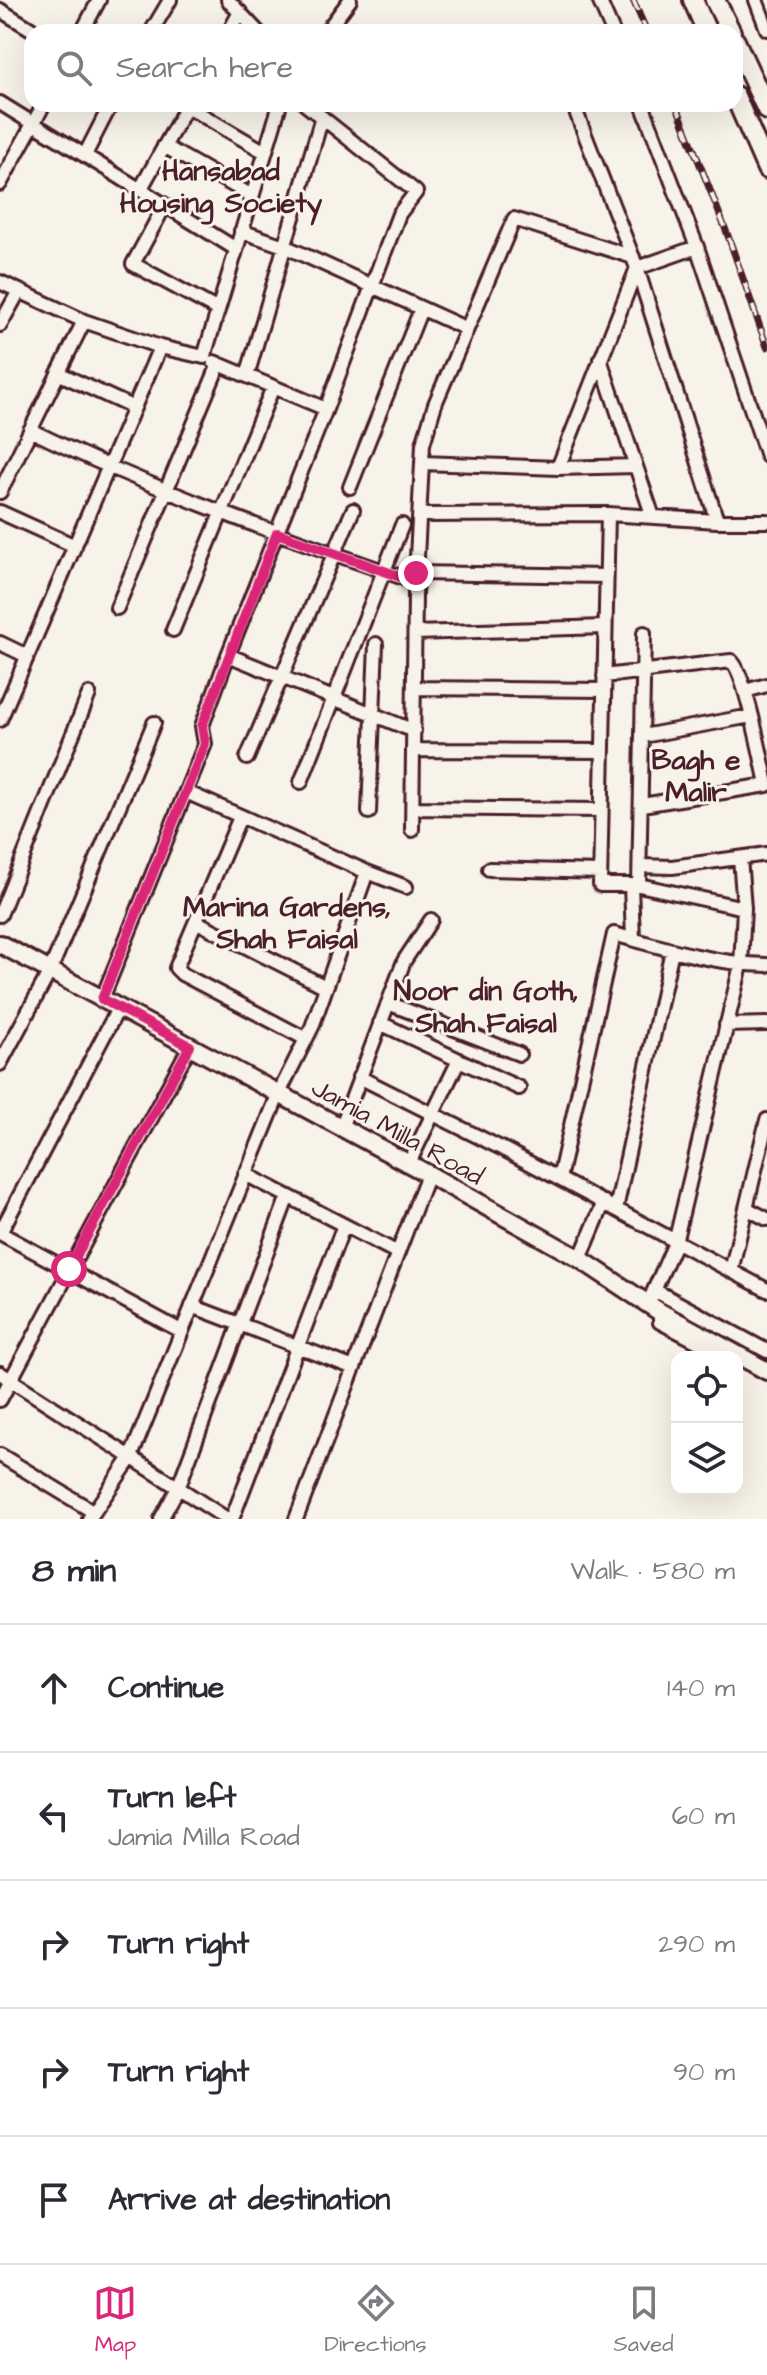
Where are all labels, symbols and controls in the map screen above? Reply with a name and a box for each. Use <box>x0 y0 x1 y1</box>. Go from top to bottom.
search box <box>24 24 743 112</box>
icon: search <box>52 46 96 90</box>
text: Search here <box>116 47 293 89</box>
district label: Hansabad Housing Society <box>120 152 323 226</box>
route end <box>398 555 434 591</box>
district label: Bagh e Malir <box>652 741 740 812</box>
district label: Marina Gardens, Shah Faisal <box>183 888 391 959</box>
district label: Noor din Goth, Shah Faisal <box>394 972 578 1043</box>
street label: Jamia Milla Road <box>305 1070 490 1194</box>
route start <box>51 1251 87 1287</box>
map controls <box>671 1351 743 1495</box>
button: locate <box>671 1351 743 1423</box>
button: layers <box>671 1423 743 1495</box>
text: 8 min <box>32 1547 116 1595</box>
text: Walk · 580 m <box>570 1553 735 1589</box>
icon: ahead <box>32 1666 76 1710</box>
text: Continue <box>108 1667 224 1709</box>
text: 140 m <box>667 1670 735 1706</box>
text: Turn left <box>108 1777 236 1819</box>
icon: left <box>32 1794 76 1838</box>
text: 60 m <box>672 1798 735 1834</box>
text: Jamia Milla Road <box>108 1819 300 1855</box>
icon: right <box>32 1922 76 1966</box>
text: Turn right <box>108 1923 249 1965</box>
text: 290 m <box>658 1926 735 1962</box>
icon: right <box>32 2050 76 2094</box>
text: Turn right <box>108 2051 249 2093</box>
text: 90 m <box>673 2054 735 2090</box>
icon: arrive <box>32 2178 76 2222</box>
text: Arrive at destination <box>108 2179 390 2221</box>
tab: Map <box>93 2281 137 2360</box>
tab: Directions <box>324 2281 427 2360</box>
tab: Saved <box>614 2281 674 2360</box>

